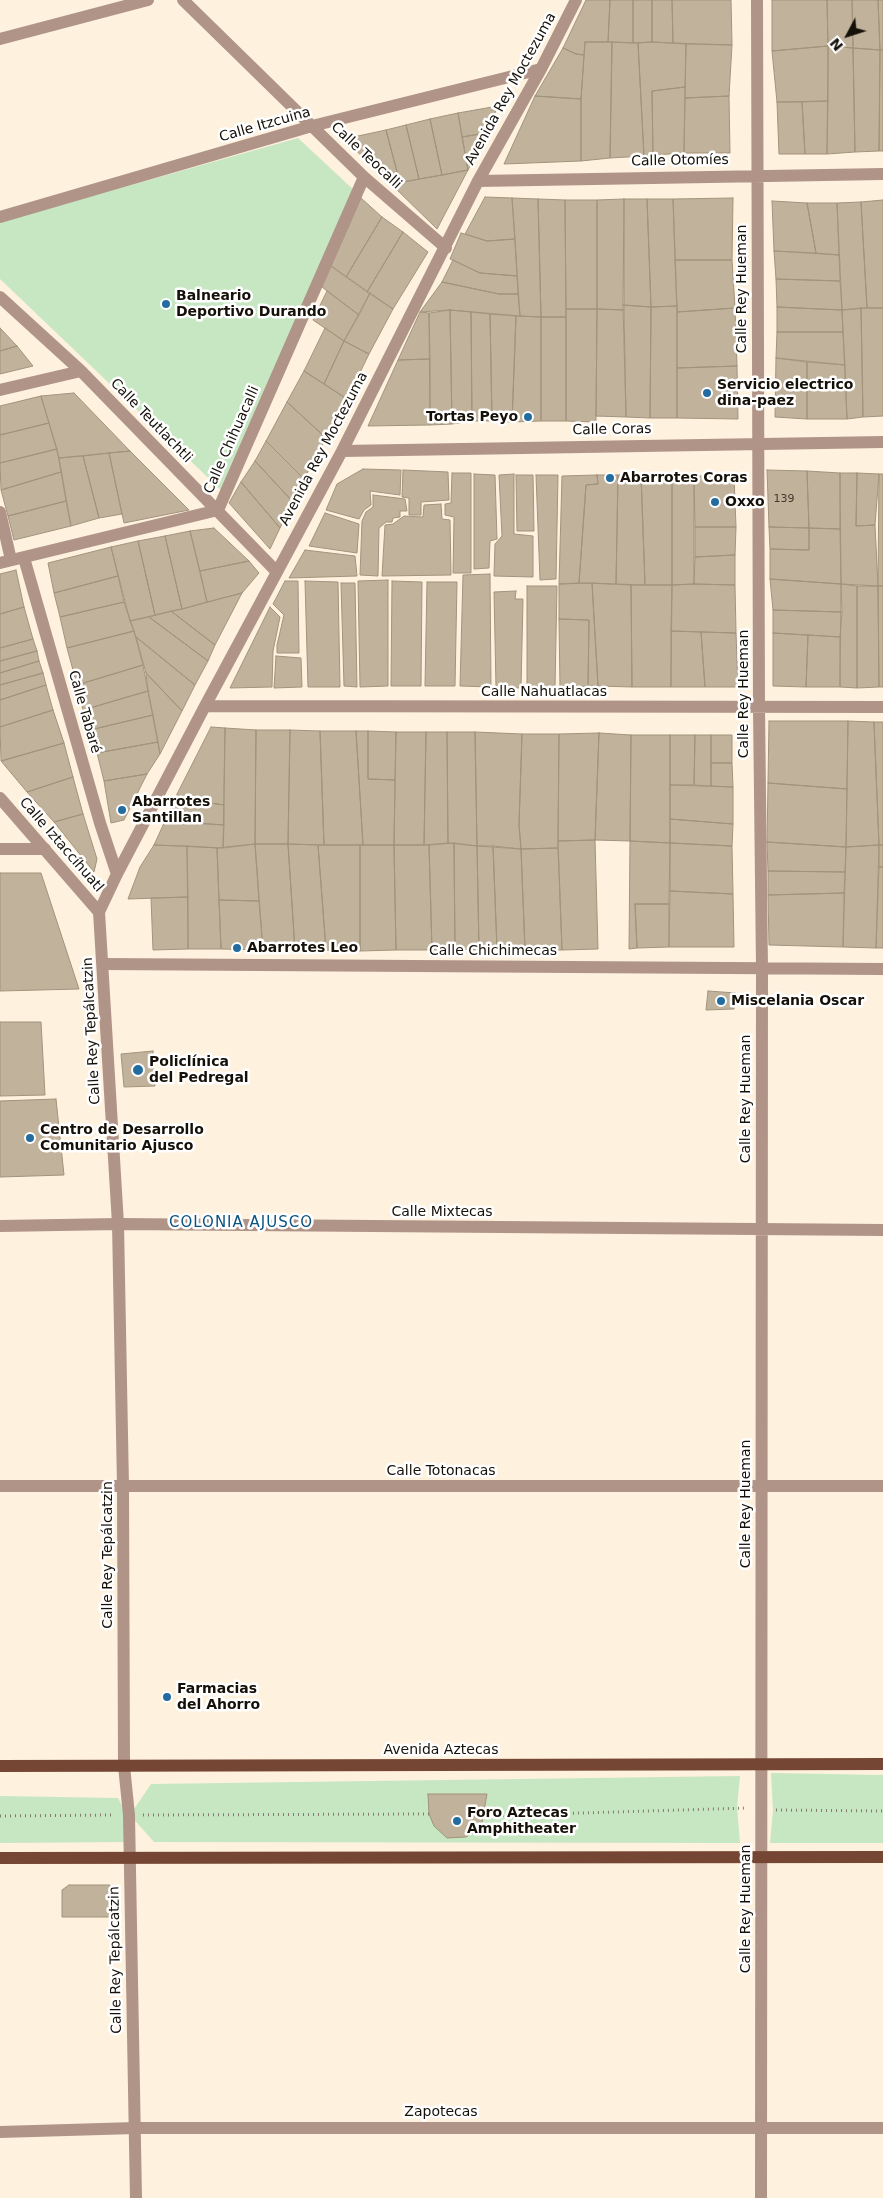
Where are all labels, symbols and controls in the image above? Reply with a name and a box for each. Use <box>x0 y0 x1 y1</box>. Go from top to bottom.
street label: Avenida Rey Moctezuma <box>462 10 560 168</box>
north arrow <box>823 10 873 60</box>
text: N <box>827 35 846 54</box>
street label: Calle Itzcuina <box>217 104 313 146</box>
street label: Calle Teocalli <box>327 119 405 193</box>
street label: Calle Otomíes <box>631 152 729 170</box>
street label: Calle Rey Hueman <box>734 225 750 353</box>
place label: Balneario Deportivo Durando <box>176 288 326 321</box>
marker: Balneario Deportivo Durando <box>160 298 172 310</box>
street label: Avenida Rey Moctezuma <box>276 369 372 529</box>
street label: Calle Teutlachtli <box>107 375 195 467</box>
place label: Servicio electrico dina-paez <box>717 377 853 410</box>
street label: Calle Chihuacalli <box>201 384 263 496</box>
marker: Servicio electrico dina-paez <box>701 387 713 399</box>
place label: Tortas Peyo <box>426 409 518 425</box>
marker: Tortas Peyo <box>522 411 534 423</box>
street label: Calle Coras <box>572 421 652 439</box>
place label: Abarrotes Coras <box>620 470 748 486</box>
marker: Abarrotes Coras <box>604 472 616 484</box>
house number: 139 <box>774 492 794 506</box>
place label: Oxxo <box>725 494 765 510</box>
marker: Oxxo <box>709 496 721 508</box>
street label: Calle Rey Hueman <box>736 630 752 758</box>
street label: Calle Tabaré <box>64 669 104 755</box>
street label: Calle Nahuatlacas <box>481 684 607 700</box>
street label: Calle Iztaccíhuatl <box>15 794 107 896</box>
place label: Abarrotes Santillan <box>132 794 210 826</box>
marker: Abarrotes Santillan <box>116 804 128 816</box>
place label: Abarrotes Leo <box>247 940 358 956</box>
marker: Abarrotes Leo <box>231 942 243 954</box>
street label: Calle Chichimecas <box>429 943 557 959</box>
street label: Calle Rey Tepálcatzin <box>80 957 104 1105</box>
place label: Miscelania Oscar <box>731 993 864 1009</box>
marker: Miscelania Oscar <box>715 995 727 1007</box>
street label: Calle Rey Hueman <box>738 1035 754 1163</box>
place label: Policlínica del Pedregal <box>149 1054 249 1086</box>
marker: Policlínica del Pedregal <box>131 1063 145 1077</box>
place label: Centro de Desarrollo Comunitario Ajusco <box>40 1122 204 1154</box>
marker: Centro de Desarrollo Comunitario Ajusco <box>24 1132 36 1144</box>
street label: Calle Mixtecas <box>391 1204 493 1220</box>
district label: COLONIA AJUSCO <box>167 1214 315 1232</box>
street label: Calle Rey Hueman <box>738 1440 754 1568</box>
street label: Calle Totonacas <box>386 1463 496 1479</box>
street label: Calle Rey Tepálcatzin <box>100 1481 116 1629</box>
place label: Farmacias del Ahorro <box>177 1681 260 1714</box>
marker: Farmacias del Ahorro <box>161 1691 173 1703</box>
street label: Avenida Aztecas <box>384 1742 498 1758</box>
place label: Foro Aztecas Amphitheater <box>467 1805 576 1838</box>
marker: Foro Aztecas Amphitheater <box>451 1815 463 1827</box>
street label: Calle Rey Hueman <box>738 1845 754 1973</box>
street label: Calle Rey Tepálcatzin <box>106 1886 126 2034</box>
street label: Zapotecas <box>404 2104 478 2120</box>

